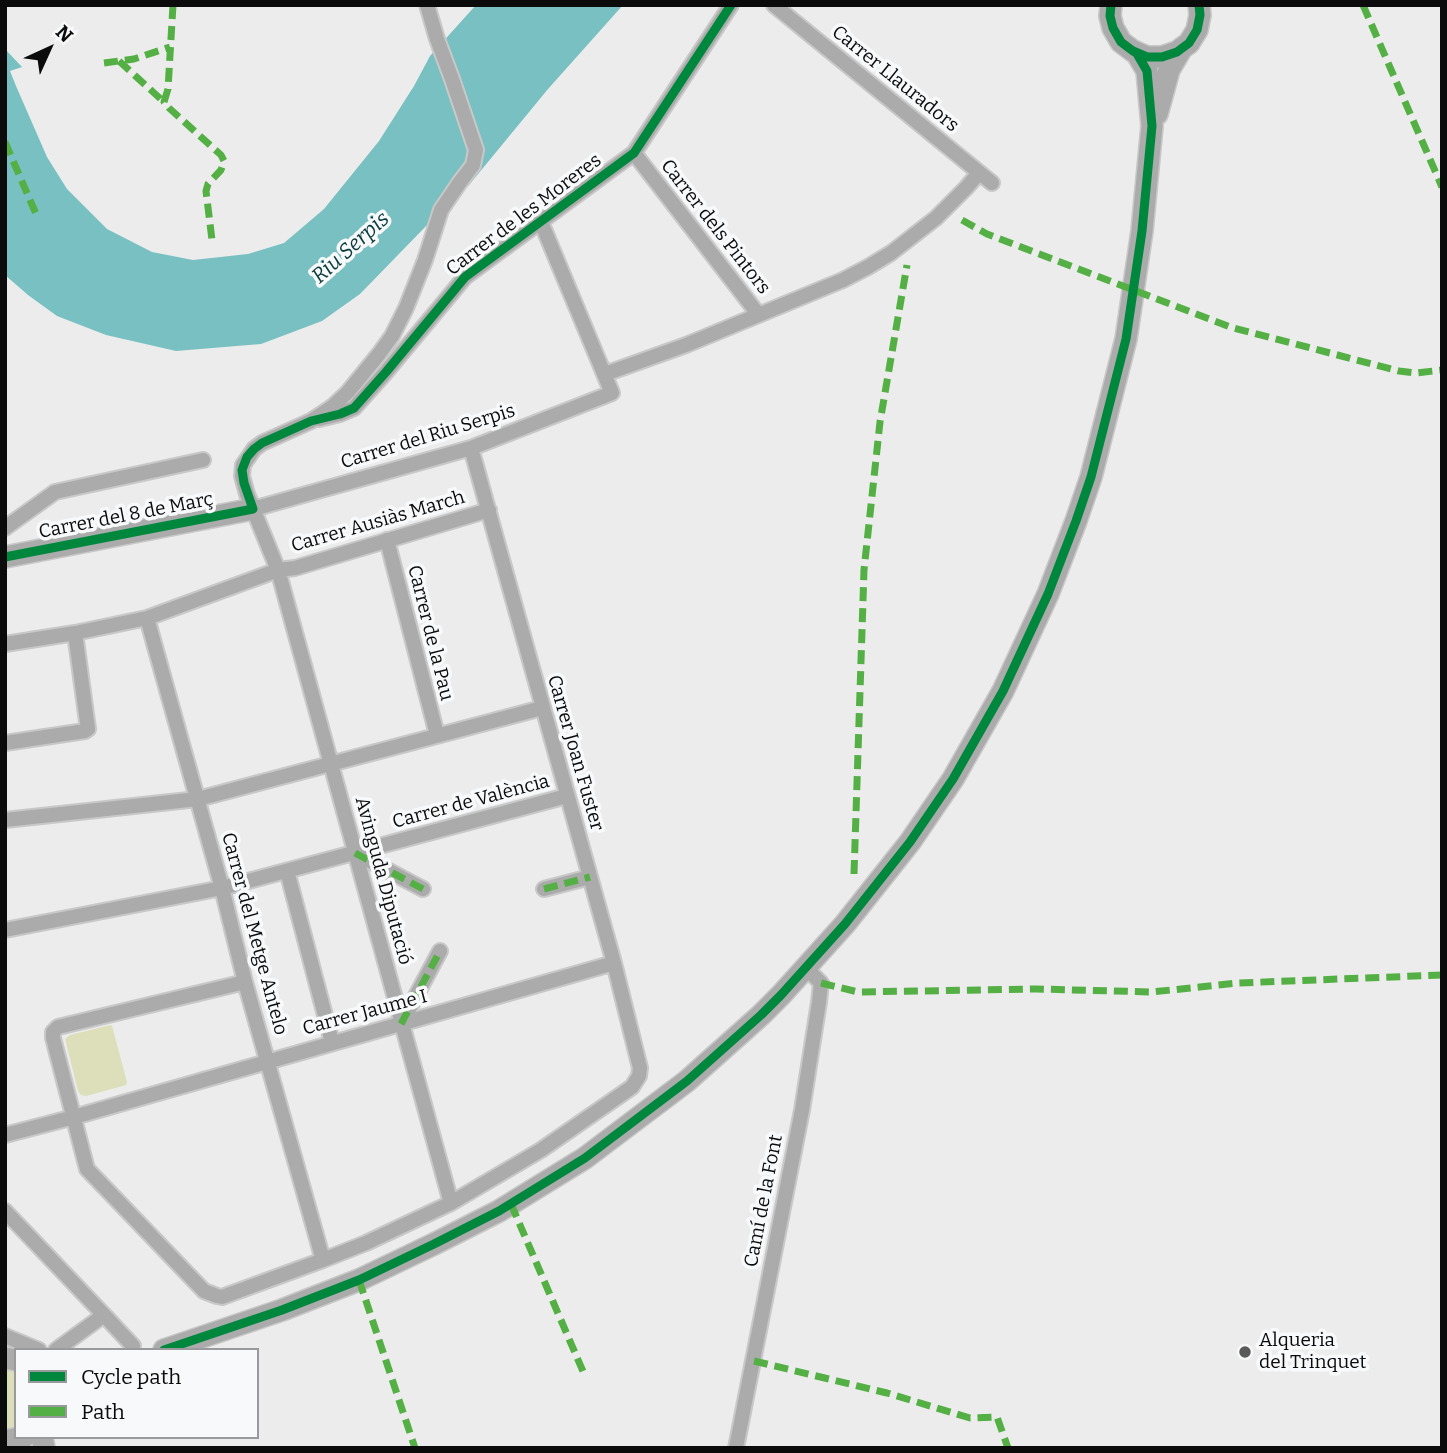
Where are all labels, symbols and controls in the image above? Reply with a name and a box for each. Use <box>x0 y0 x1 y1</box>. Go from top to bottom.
north arrow <box>14 14 84 84</box>
text: N <box>51 20 78 47</box>
street label: Carrer Llauradors <box>827 21 963 137</box>
street label: Carrer de les Moreres <box>442 149 606 281</box>
street label: Carrer dels Pintors <box>655 155 775 299</box>
water label: Riu Serpis <box>307 207 395 289</box>
street label: Carrer del Riu Serpis <box>338 400 518 474</box>
street label: Carrer Ausiàs March <box>289 486 467 558</box>
street label: Carrer del 8 de Març <box>37 488 215 544</box>
street label: Carrer de la Pau <box>402 563 458 703</box>
street label: Carrer Joan Fuster <box>542 673 608 833</box>
street label: Carrer de València <box>390 770 552 834</box>
street label: Avinguda Diputació <box>350 795 416 967</box>
street label: Carrer del Metge Antelo <box>216 830 292 1038</box>
street label: Carrer Jaume I <box>300 985 430 1041</box>
street label: Camí de la Font <box>740 1133 788 1269</box>
place label: Alqueria del Trinquet <box>1259 1330 1366 1374</box>
marker: Alqueria del Trinquet <box>1237 1344 1253 1360</box>
legend <box>14 1348 259 1439</box>
text: Cycle path <box>81 1364 181 1390</box>
text: Path <box>81 1399 125 1425</box>

